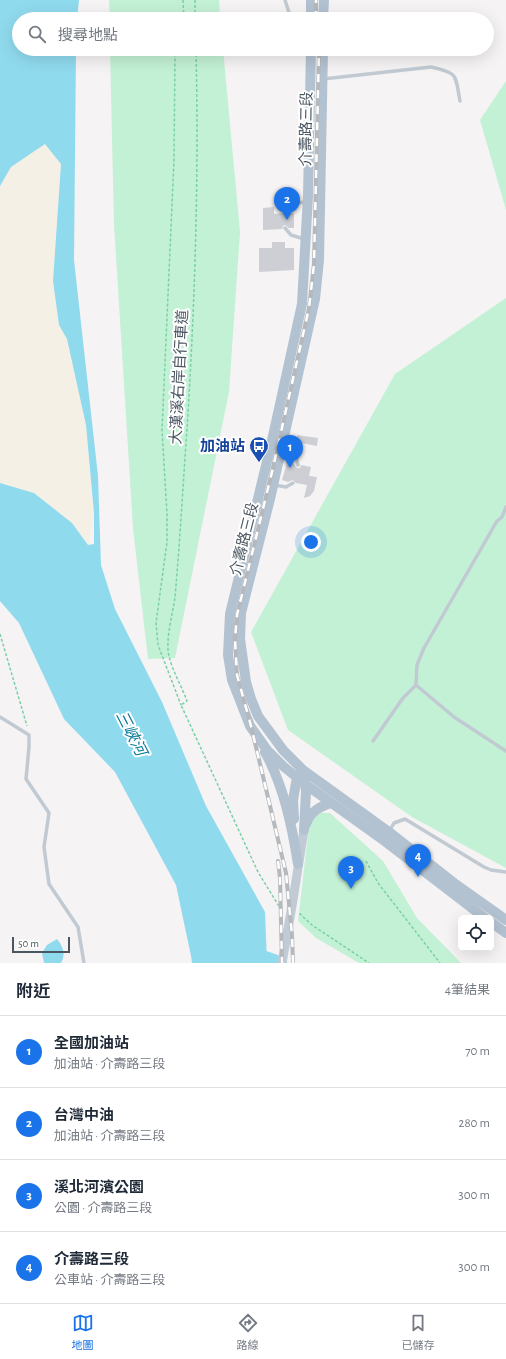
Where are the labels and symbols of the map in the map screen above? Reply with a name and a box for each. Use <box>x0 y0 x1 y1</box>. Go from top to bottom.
street label: 介壽路三段 <box>297 91 315 167</box>
pin: 2 <box>274 187 300 220</box>
street label: 大漢溪右岸自行車道 <box>167 309 191 445</box>
bus stop icon: 加油站 <box>248 435 270 463</box>
pin: 1 <box>277 435 303 468</box>
place label: 加油站 <box>200 438 245 454</box>
street label: 介壽路三段 <box>227 501 261 577</box>
your location <box>301 532 321 552</box>
water label: 三峽河 <box>113 708 151 761</box>
pin: 4 <box>405 844 431 877</box>
pin: 3 <box>338 856 364 889</box>
scale bar <box>12 935 70 954</box>

